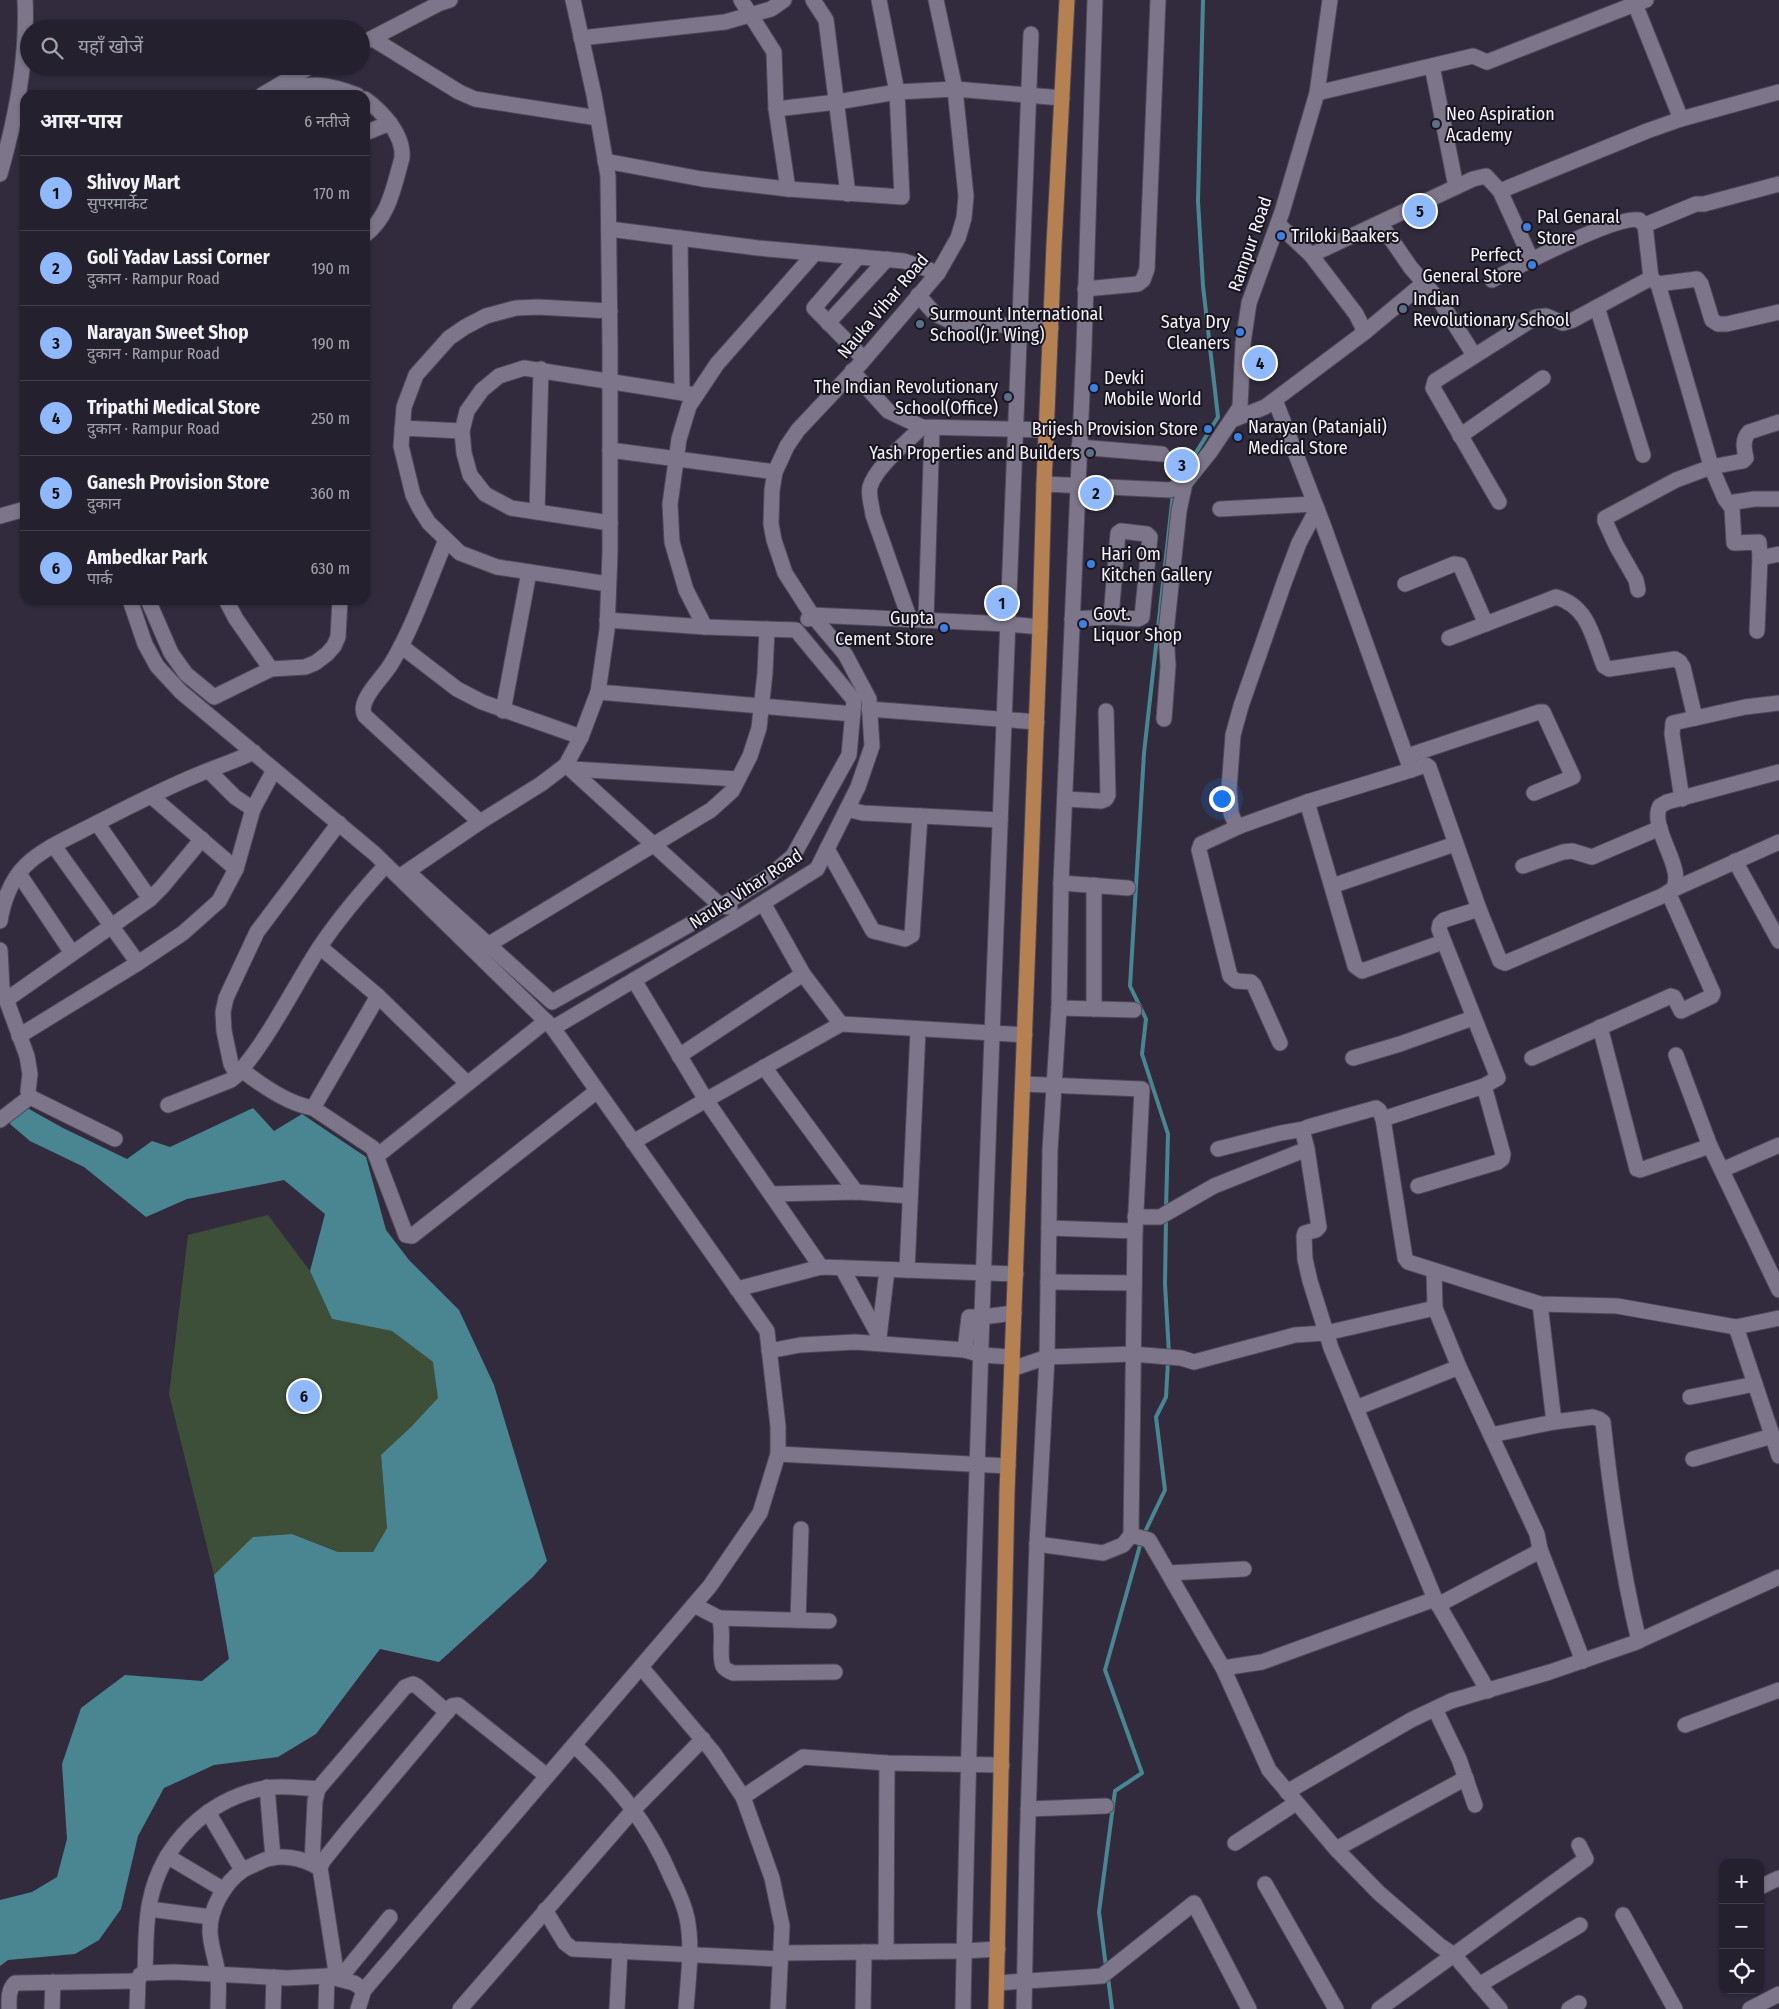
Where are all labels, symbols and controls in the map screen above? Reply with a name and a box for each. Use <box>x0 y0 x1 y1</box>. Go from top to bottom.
search box <box>20 20 370 75</box>
icon: search <box>38 34 66 62</box>
text: यहाँ खोजें <box>78 35 143 58</box>
place label: Neo Aspiration Academy <box>1446 103 1555 146</box>
text: आस-पास <box>40 108 122 134</box>
text: 6 नतीजे <box>304 112 350 131</box>
marker: Neo Aspiration Academy <box>1430 118 1442 130</box>
text: Shivoy Mart <box>87 171 180 194</box>
text: 1 <box>53 184 59 203</box>
text: 170 m <box>313 184 350 203</box>
pin: 5 <box>1404 192 1436 230</box>
text: सुपरमार्केट <box>87 194 148 213</box>
street label: Rampur Road <box>1223 194 1277 294</box>
place label: Pal Genaral Store <box>1537 206 1620 249</box>
marker: Pal Genaral Store <box>1521 221 1533 233</box>
place label: Triloki Baakers <box>1291 225 1399 247</box>
marker: Triloki Baakers <box>1275 230 1287 242</box>
place label: Perfect General Store <box>1422 244 1522 287</box>
text: Goli Yadav Lassi Corner <box>87 246 270 269</box>
street label: Nauka Vihar Road <box>833 249 933 363</box>
text: 2 <box>52 259 60 278</box>
text: 190 m <box>312 259 350 278</box>
marker: Perfect General Store <box>1526 259 1538 271</box>
text: दुकान · Rampur Road <box>87 269 220 288</box>
place label: Indian Revolutionary School <box>1413 288 1570 331</box>
place label: Surmount International School(Jr. Wing) <box>930 303 1103 346</box>
marker: Indian Revolutionary School <box>1397 303 1409 315</box>
place label: Satya Dry Cleaners <box>1161 311 1230 354</box>
marker: Surmount International School(Jr. Wing) <box>914 318 926 330</box>
text: Narayan Sweet Shop <box>87 321 249 344</box>
marker: Satya Dry Cleaners <box>1234 326 1246 338</box>
text: 3 <box>52 334 60 353</box>
text: 190 m <box>312 334 350 353</box>
text: दुकान · Rampur Road <box>87 344 220 363</box>
pin: 4 <box>1244 344 1276 382</box>
place label: Devki Mobile World <box>1104 367 1202 410</box>
place label: The Indian Revolutionary School(Office) <box>814 376 998 419</box>
marker: Devki Mobile World <box>1088 382 1100 394</box>
marker: The Indian Revolutionary School(Office) <box>1002 391 1014 403</box>
text: Tripathi Medical Store <box>87 396 260 419</box>
text: 4 <box>52 409 60 428</box>
text: 250 m <box>311 409 350 428</box>
place label: Narayan (Patanjali) Medical Store <box>1248 416 1387 459</box>
place label: Brijesh Provision Store <box>1032 418 1198 440</box>
text: दुकान · Rampur Road <box>87 419 220 438</box>
marker: Brijesh Provision Store <box>1202 423 1214 435</box>
marker: Narayan (Patanjali) Medical Store <box>1232 431 1244 443</box>
place label: Yash Properties and Builders <box>869 442 1080 464</box>
pin: 3 <box>1166 446 1198 484</box>
marker: Yash Properties and Builders <box>1084 447 1096 459</box>
text: Ganesh Provision Store <box>87 471 269 494</box>
pin: 2 <box>1080 474 1112 512</box>
text: 5 <box>52 484 60 503</box>
text: 360 m <box>310 484 350 503</box>
text: दुकान <box>87 494 121 513</box>
place label: Hari Om Kitchen Gallery <box>1101 543 1212 586</box>
text: Ambedkar Park <box>87 546 207 569</box>
marker: Hari Om Kitchen Gallery <box>1085 558 1097 570</box>
text: 6 <box>52 559 60 578</box>
text: 630 m <box>311 559 350 578</box>
text: पार्क <box>87 569 113 588</box>
pin: 1 <box>986 584 1018 622</box>
place label: Govt. Liquor Shop <box>1093 603 1182 646</box>
place label: Gupta Cement Store <box>835 607 934 650</box>
marker: Govt. Liquor Shop <box>1077 618 1089 630</box>
marker: Gupta Cement Store <box>938 622 950 634</box>
your location <box>1209 786 1235 812</box>
street label: Nauka Vihar Road <box>685 844 807 934</box>
pin: 6 <box>288 1377 320 1415</box>
map controls <box>1719 1859 1764 1994</box>
button: + <box>1719 1859 1764 1904</box>
button: − <box>1719 1904 1764 1949</box>
button: locate <box>1719 1949 1764 1994</box>

